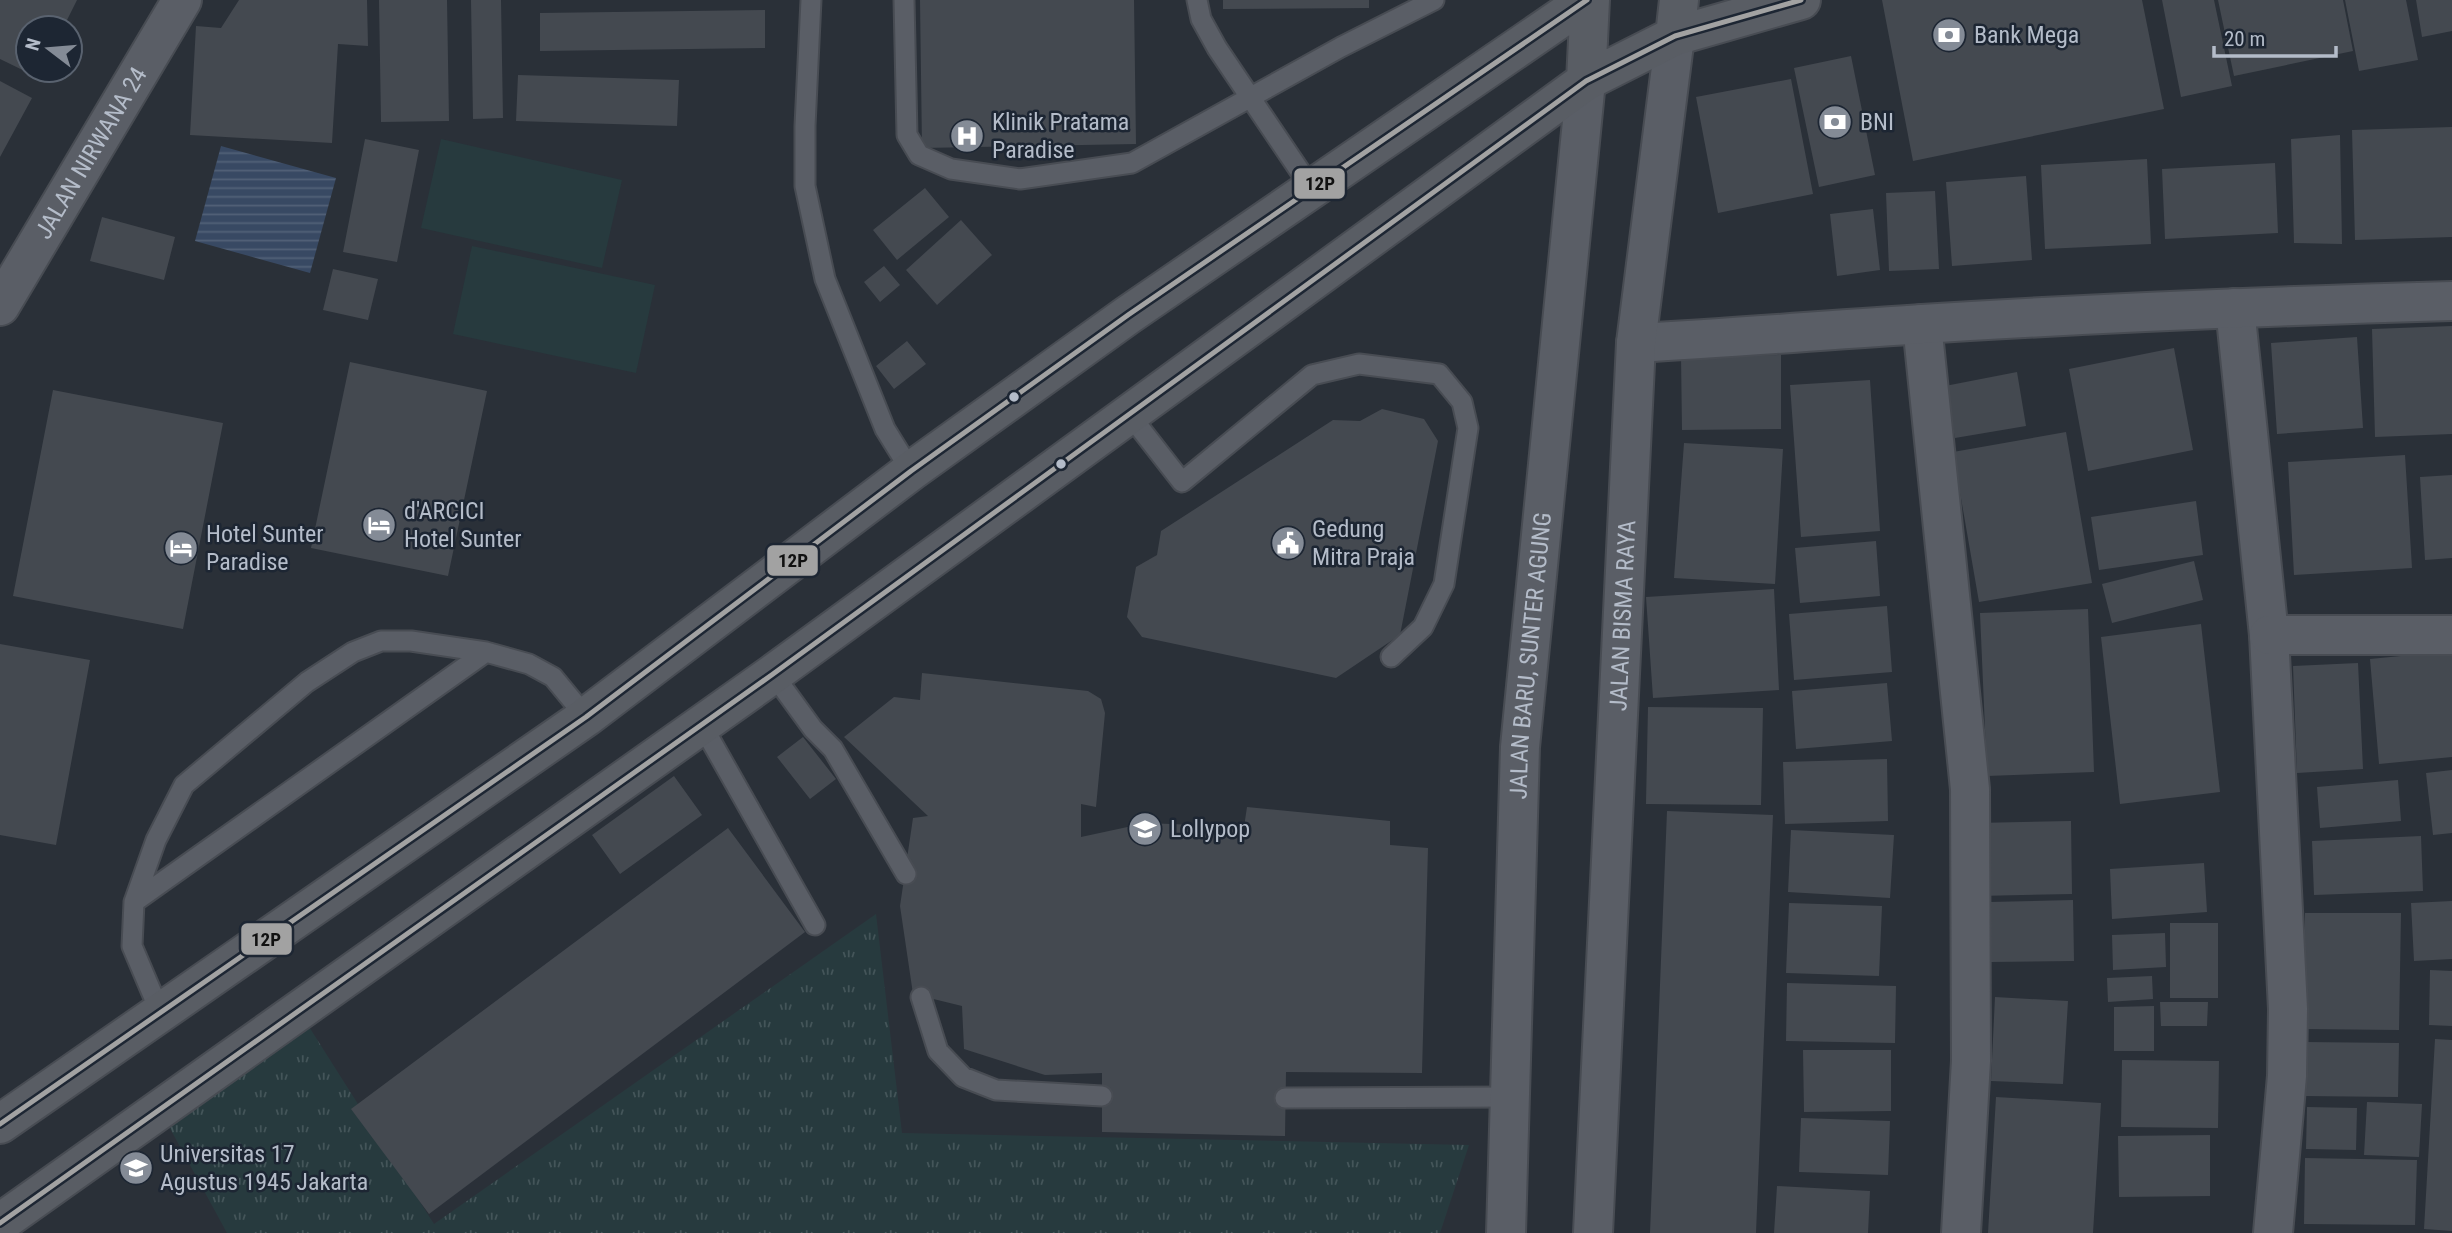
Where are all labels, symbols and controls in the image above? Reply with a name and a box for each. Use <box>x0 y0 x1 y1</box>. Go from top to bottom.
north arrow <box>14 14 84 84</box>
scale bar <box>2214 14 2336 58</box>
bank icon: Bank Mega <box>1930 16 1968 54</box>
place label: Bank Mega <box>1974 21 2079 49</box>
text: 20 m <box>2224 27 2265 51</box>
text: N <box>20 36 46 53</box>
street label: JALAN NIRWANA 24 <box>29 62 153 244</box>
bank icon: BNI <box>1816 103 1854 141</box>
place label: Klinik Pratama Paradise <box>992 108 1129 164</box>
place label: BNI <box>1860 108 1894 136</box>
hospital icon: Klinik Pratama Paradise <box>948 117 986 155</box>
line badge: 12P <box>1293 167 1346 200</box>
text: 12P <box>1305 172 1335 195</box>
unlabelled marker <box>1007 390 1021 404</box>
unlabelled marker <box>1054 457 1068 471</box>
place label: d'ARCICI Hotel Sunter <box>404 497 522 553</box>
hotel icon: d'ARCICI Hotel Sunter <box>360 506 398 544</box>
street label: JALAN BARU, SUNTER AGUNG <box>1505 511 1557 800</box>
place label: Gedung Mitra Praja <box>1312 515 1415 571</box>
street label: JALAN BISMA RAYA <box>1604 519 1641 712</box>
place label: Hotel Sunter Paradise <box>206 520 324 576</box>
public building icon: Gedung Mitra Praja <box>1269 524 1307 562</box>
hotel icon: Hotel Sunter Paradise <box>162 529 200 567</box>
line badge: 12P <box>766 544 819 577</box>
text: 12P <box>778 549 808 572</box>
school or university icon: Lollypop <box>1126 810 1164 848</box>
place label: Lollypop <box>1170 815 1250 843</box>
line badge: 12P <box>240 922 293 956</box>
text: 12P <box>251 928 281 951</box>
place label: Universitas 17 Agustus 1945 Jakarta <box>160 1140 368 1196</box>
school or university icon: Universitas 17 Agustus 1945 Jakarta <box>117 1149 155 1187</box>

